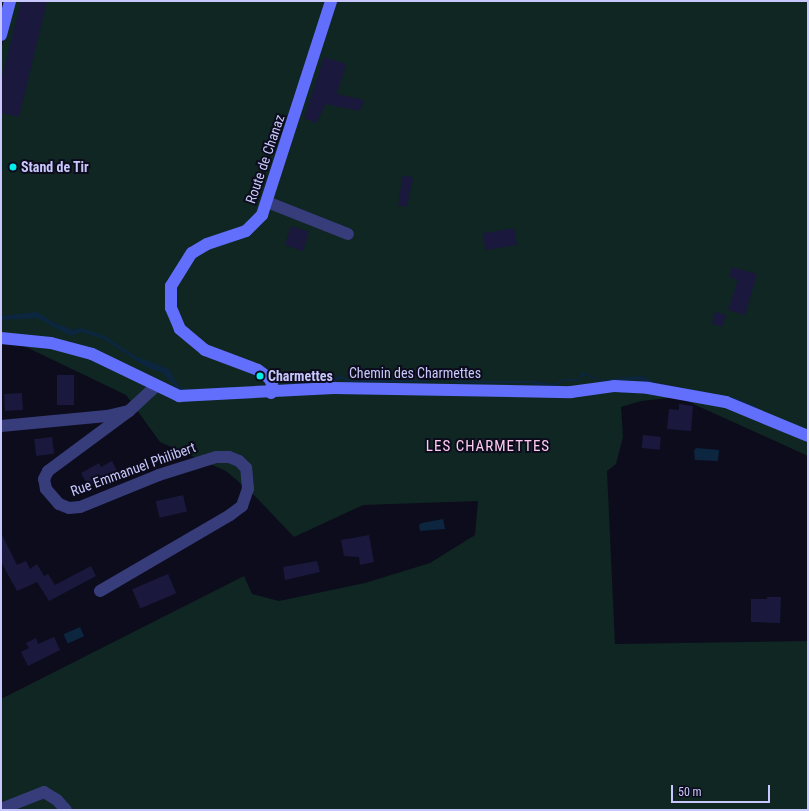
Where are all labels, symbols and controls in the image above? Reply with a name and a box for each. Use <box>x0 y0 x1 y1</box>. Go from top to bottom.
street label: Route de Chanaz <box>242 112 288 206</box>
place label: Stand de Tir <box>21 159 89 175</box>
marker: Stand de Tir <box>8 162 18 172</box>
street label: Chemin des Charmettes <box>349 365 481 381</box>
place label: Charmettes <box>268 368 333 384</box>
marker: Charmettes <box>255 371 265 381</box>
district label: LES CHARMETTES <box>426 438 550 456</box>
street label: Rue Emmanuel Philibert <box>68 439 198 499</box>
scale bar <box>673 777 772 803</box>
text: 50 m <box>678 785 702 799</box>

